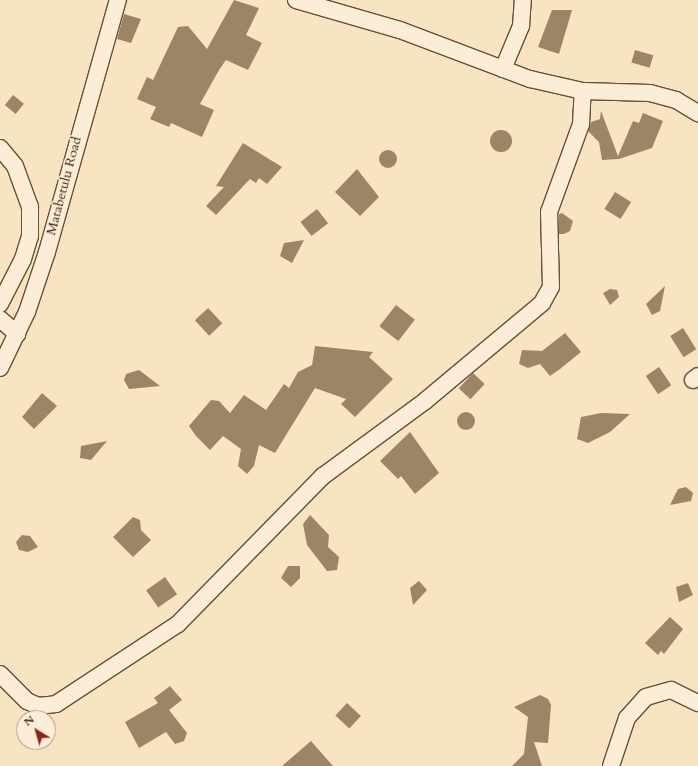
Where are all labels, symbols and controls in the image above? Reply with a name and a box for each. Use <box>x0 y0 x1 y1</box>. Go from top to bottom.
street label: Matabetulu Road <box>43 135 85 237</box>
north arrow <box>16 710 56 750</box>
text: N <box>21 712 37 730</box>

